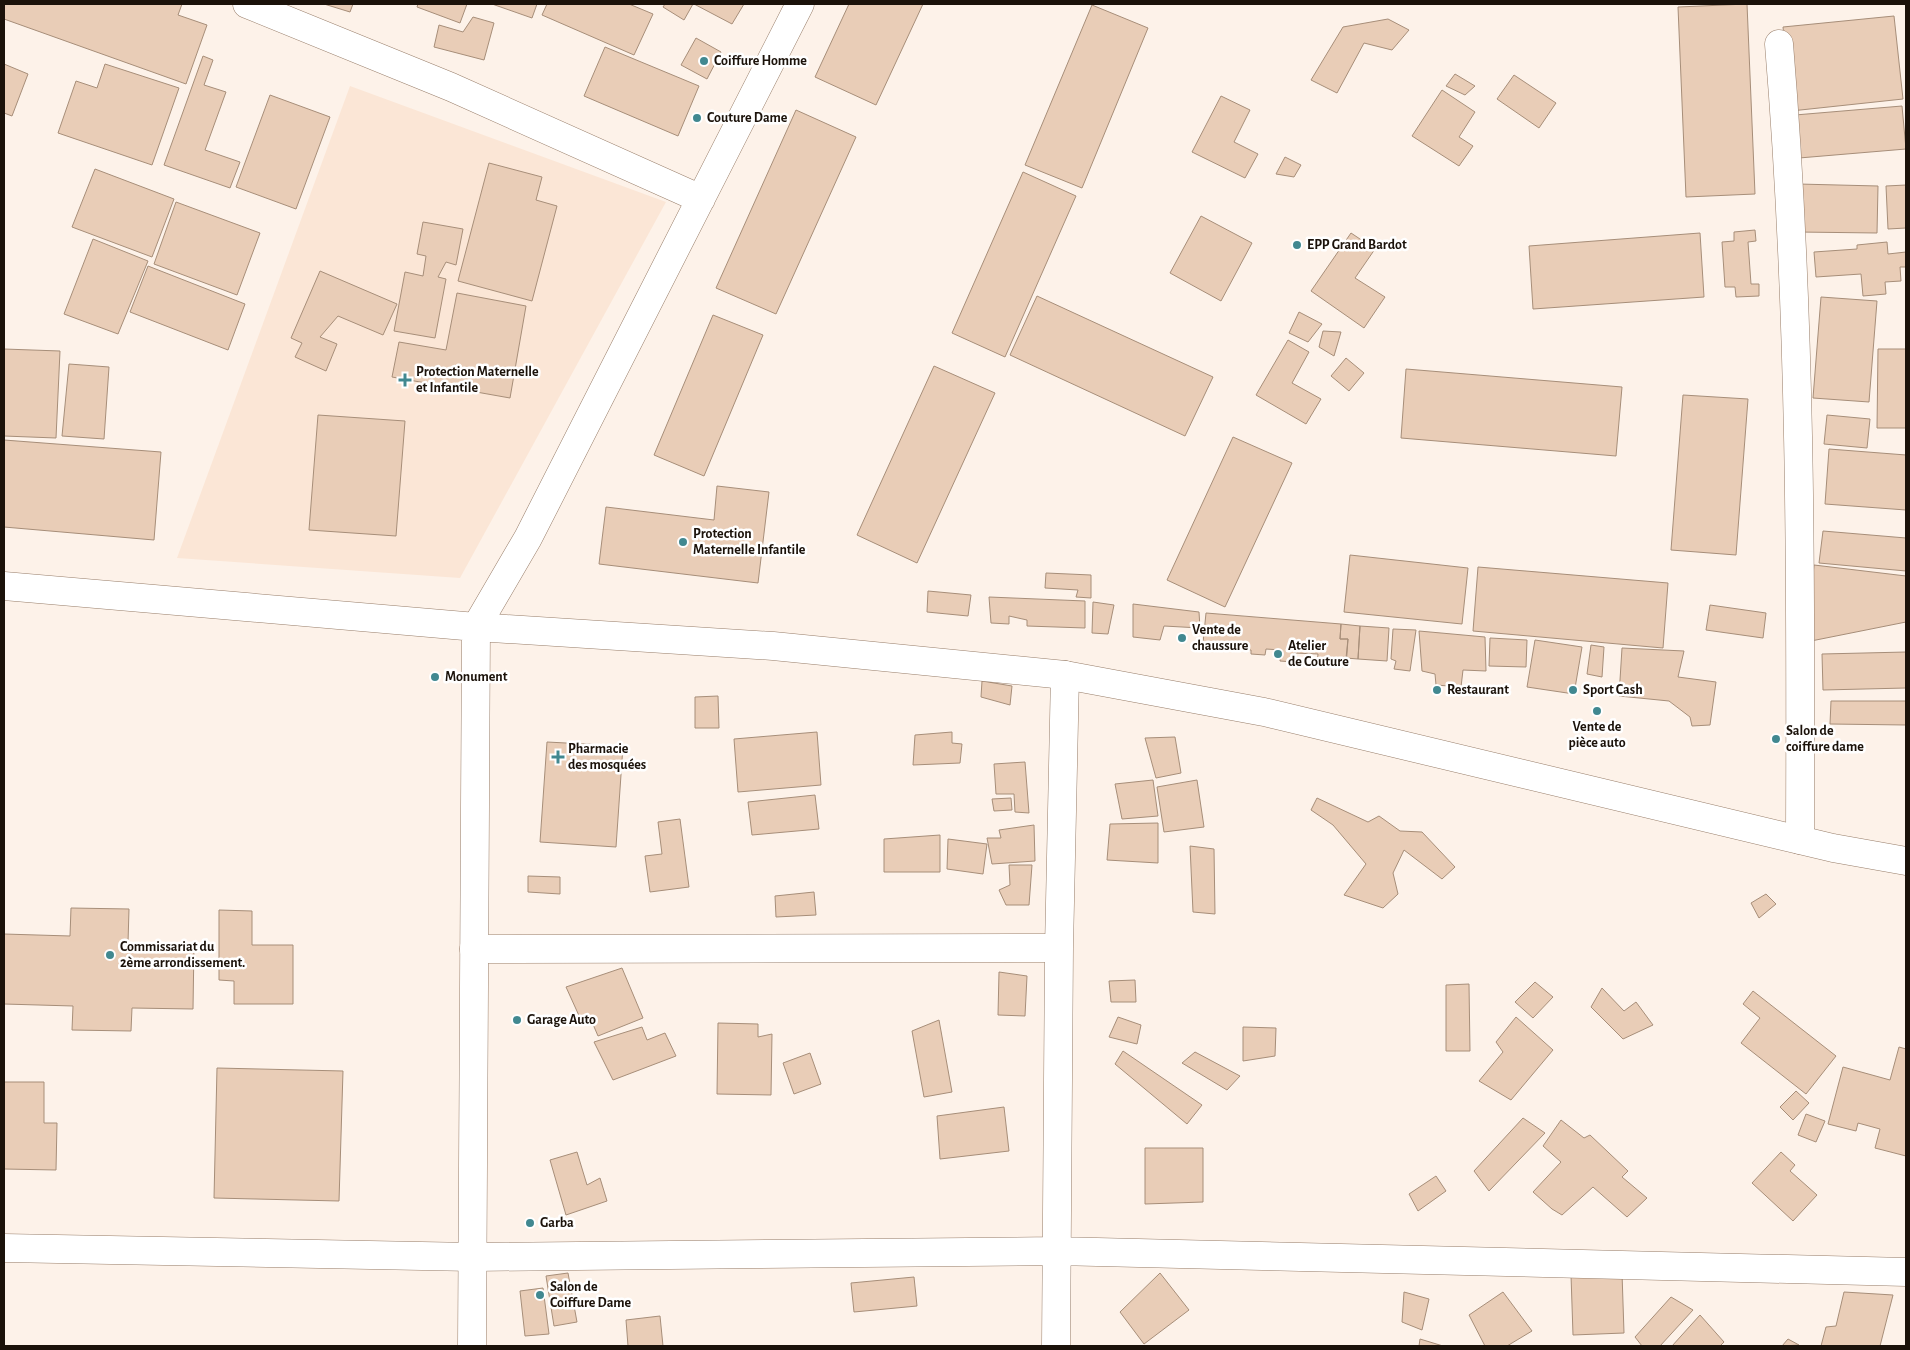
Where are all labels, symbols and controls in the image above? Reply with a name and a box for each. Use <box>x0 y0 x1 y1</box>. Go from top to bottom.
place label: Coiffure Homme <box>714 54 807 68</box>
marker: Coiffure Homme <box>698 55 710 67</box>
place label: Couture Dame <box>707 111 788 125</box>
marker: Couture Dame <box>691 112 703 124</box>
place label: EPP Grand Bardot <box>1307 238 1407 252</box>
marker: EPP Grand Bardot <box>1291 239 1303 251</box>
place label: Protection Maternelle et Infantile <box>416 365 539 395</box>
marker: Protection Maternelle et Infantile <box>398 373 412 387</box>
place label: Protection Maternelle Infantile <box>693 527 806 557</box>
marker: Protection Maternelle Infantile <box>677 536 689 548</box>
place label: Vente de chaussure <box>1192 623 1249 653</box>
marker: Vente de chaussure <box>1176 632 1188 644</box>
place label: Atelier de Couture <box>1288 639 1349 669</box>
marker: Atelier de Couture <box>1272 648 1284 660</box>
place label: Monument <box>445 670 508 684</box>
marker: Monument <box>429 671 441 683</box>
place label: Restaurant <box>1447 683 1509 697</box>
place label: Sport Cash <box>1583 683 1643 697</box>
marker: Restaurant <box>1431 684 1443 696</box>
marker: Sport Cash <box>1567 684 1579 696</box>
marker: Vente de pièce auto <box>1591 705 1603 717</box>
place label: Vente de pièce auto <box>1568 720 1626 750</box>
place label: Salon de coiffure dame <box>1786 724 1864 754</box>
marker: Salon de coiffure dame <box>1770 733 1782 745</box>
place label: Pharmacie des mosquées <box>568 742 646 772</box>
marker: Pharmacie des mosquées <box>552 751 564 763</box>
place label: Commissariat du 2ème arrondissement. <box>120 940 245 970</box>
marker: Commissariat du 2ème arrondissement. <box>104 949 116 961</box>
place label: Garage Auto <box>527 1013 596 1027</box>
marker: Garage Auto <box>511 1014 523 1026</box>
place label: Garba <box>540 1216 574 1230</box>
marker: Garba <box>524 1217 536 1229</box>
place label: Salon de Coiffure Dame <box>550 1280 632 1310</box>
marker: Salon de Coiffure Dame <box>534 1289 546 1301</box>

